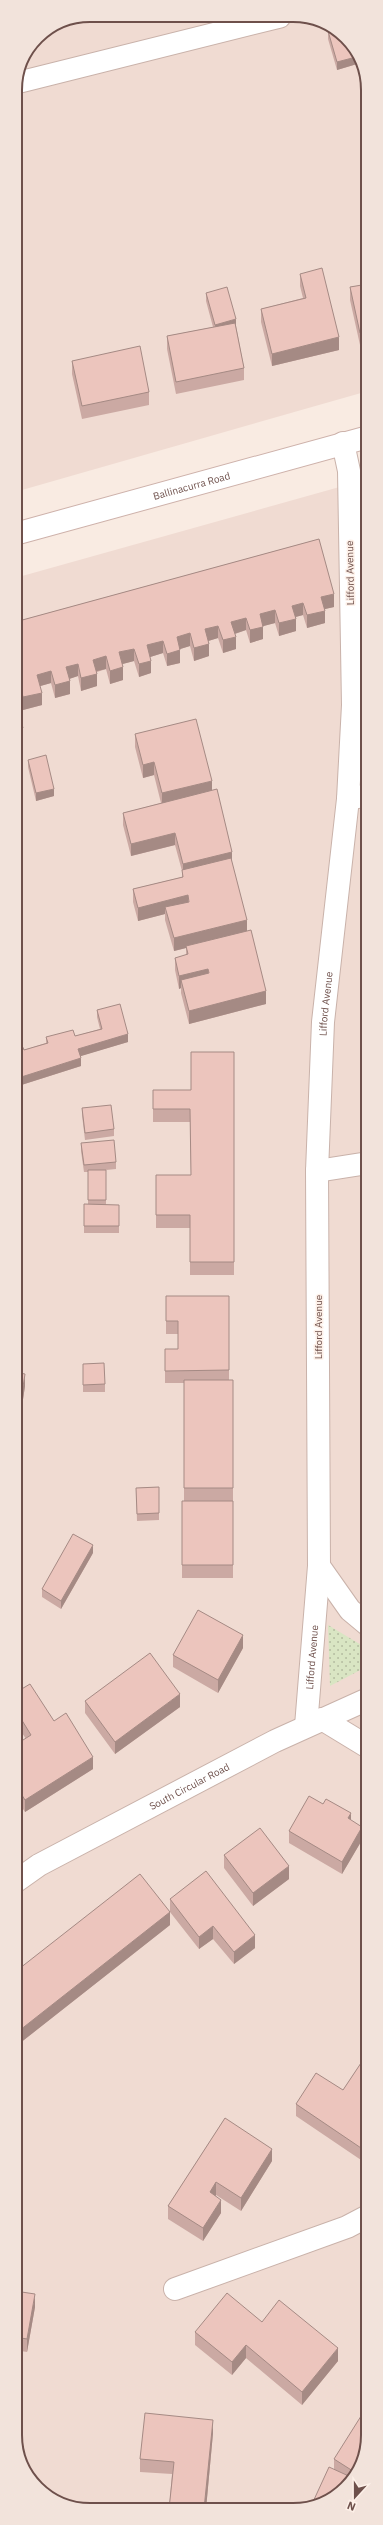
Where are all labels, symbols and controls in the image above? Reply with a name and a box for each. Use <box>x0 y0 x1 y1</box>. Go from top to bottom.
street label: Ballinacurra Road <box>151 469 232 502</box>
street label: Lifford Avenue <box>343 540 357 605</box>
street label: Lifford Avenue <box>316 970 335 1036</box>
street label: Lifford Avenue <box>312 1294 325 1359</box>
street label: Lifford Avenue <box>302 1624 321 1690</box>
street label: South Circular Road <box>147 1760 231 1813</box>
north arrow <box>335 2477 375 2517</box>
text: N <box>345 2498 358 2514</box>

